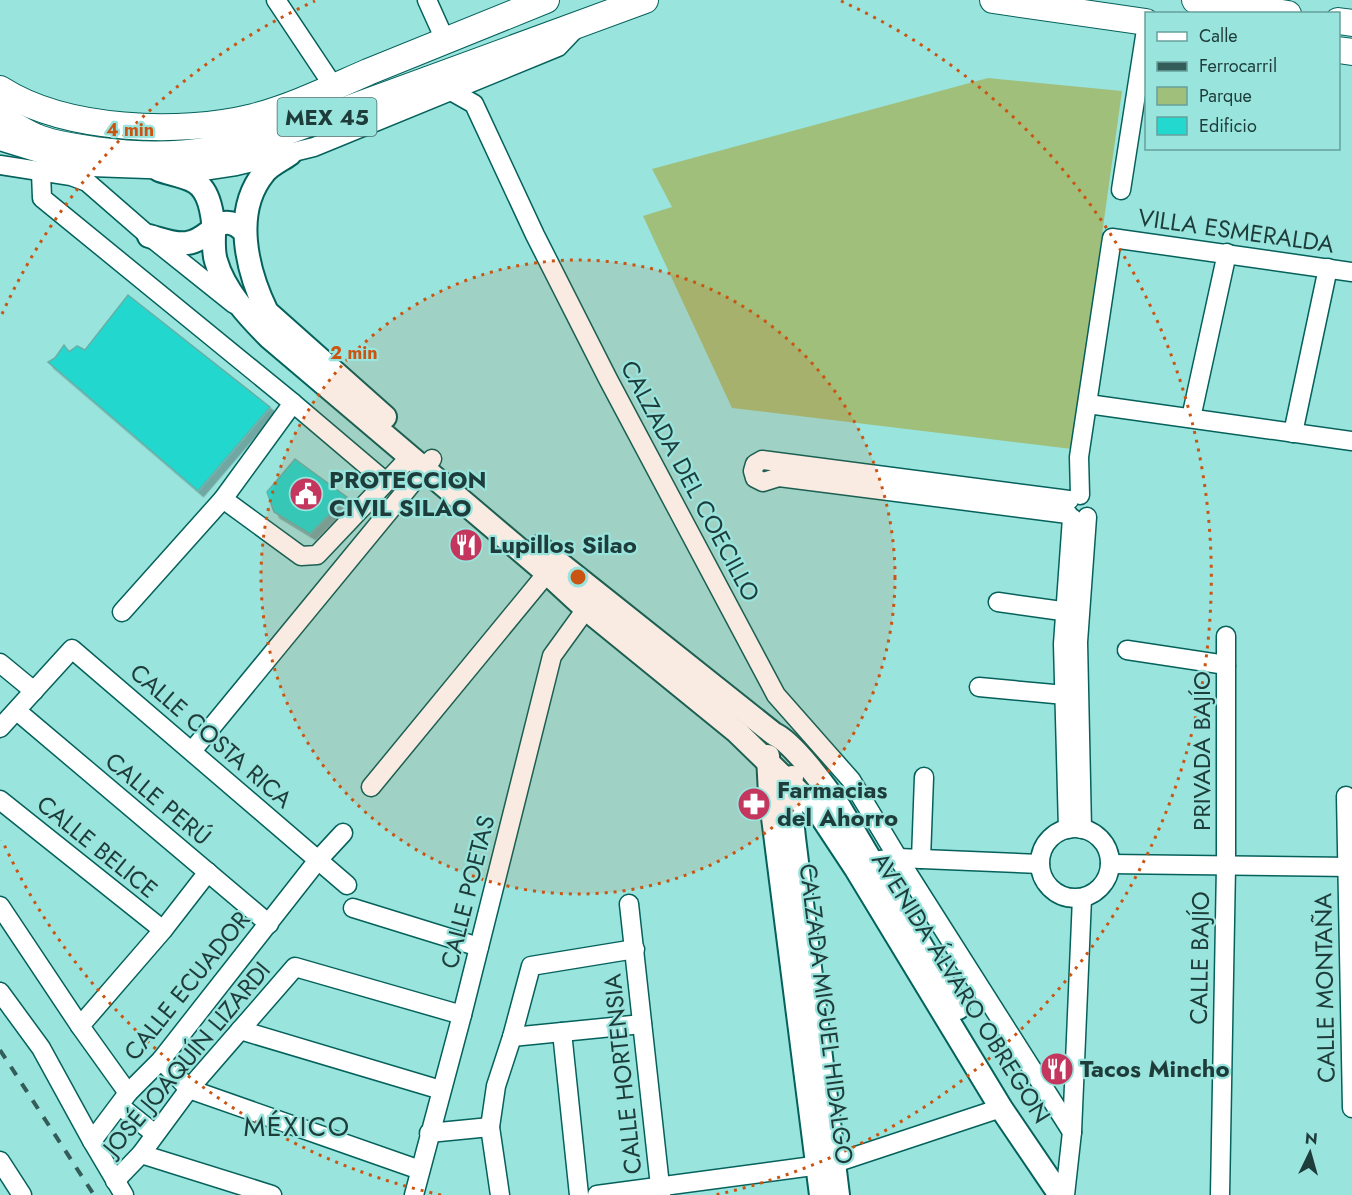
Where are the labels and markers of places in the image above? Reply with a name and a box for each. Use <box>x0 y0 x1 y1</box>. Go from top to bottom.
place label: PROTECCION CIVIL SILAO <box>329 462 487 525</box>
public building icon: PROTECCION CIVIL SILAO <box>288 476 324 512</box>
restaurant icon: Lupillos Silao <box>448 527 484 563</box>
place label: Lupillos Silao <box>489 527 637 562</box>
centre of rings <box>568 567 588 587</box>
place label: Farmacias del Ahorro <box>777 772 898 835</box>
pharmacy icon: Farmacias del Ahorro <box>736 786 772 822</box>
restaurant icon: Tacos Mincho <box>1039 1051 1075 1087</box>
place label: Tacos Mincho <box>1080 1051 1230 1086</box>

